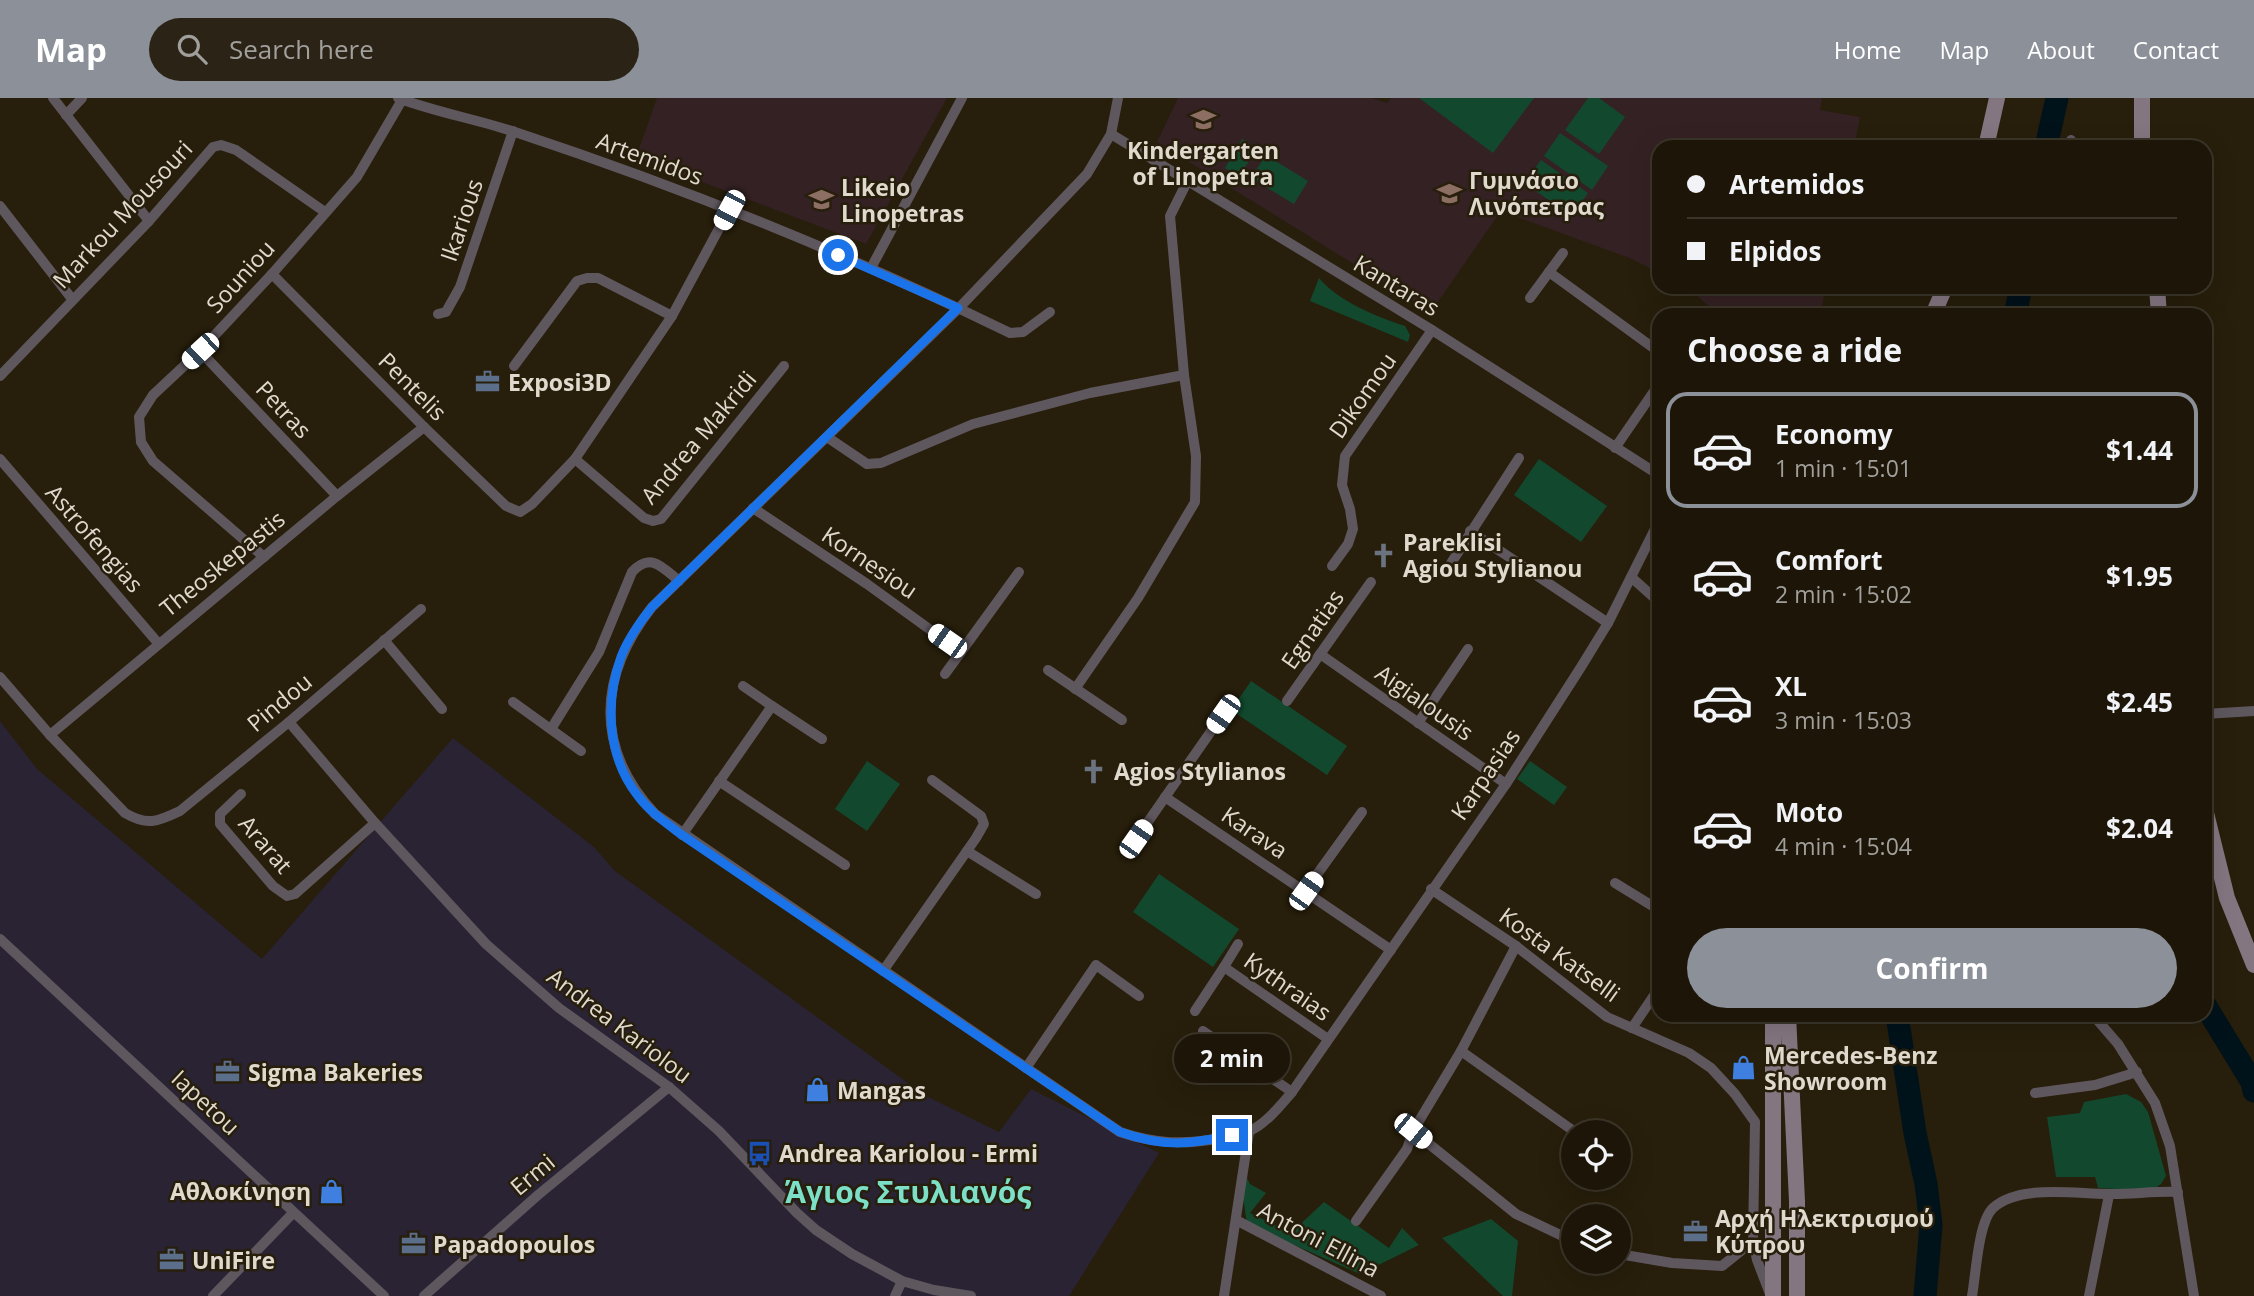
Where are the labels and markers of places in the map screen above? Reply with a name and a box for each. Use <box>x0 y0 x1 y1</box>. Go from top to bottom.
school or university icon: Kindergarten of Linopetra <box>1189 106 1217 134</box>
place label: Kindergarten of Linopetra <box>1127 134 1279 192</box>
place label: Γυμνάσιο Λινόπετρας <box>1469 164 1604 222</box>
place label: Likeio Linopetras <box>841 171 964 229</box>
school or university icon: Γυμνάσιο Λινόπετρας <box>1435 179 1463 207</box>
school or university icon: Likeio Linopetras <box>807 186 835 214</box>
place label: Exposi3D <box>508 366 612 398</box>
office icon: Exposi3D <box>474 368 502 396</box>
place label: Pareklisi Agiou Stylianou <box>1403 526 1582 584</box>
church icon: Pareklisi Agiou Stylianou <box>1369 541 1397 569</box>
place label: Agios Stylianos <box>1114 755 1286 787</box>
church icon: Agios Stylianos <box>1080 757 1108 785</box>
place label: Mercedes-Benz Showroom <box>1764 1039 1938 1097</box>
shop icon: Mercedes-Benz Showroom <box>1730 1054 1758 1082</box>
place label: Sigma Bakeries <box>248 1056 423 1088</box>
office icon: Sigma Bakeries <box>214 1058 242 1086</box>
place label: Mangas <box>837 1074 926 1106</box>
shop icon: Mangas <box>803 1076 831 1104</box>
place label: Andrea Kariolou - Ermi <box>779 1137 1038 1169</box>
bus stop icon: Andrea Kariolou - Ermi <box>745 1139 773 1167</box>
place label: Αθλοκίνηση <box>170 1175 311 1207</box>
shop icon: Αθλοκίνηση <box>317 1177 345 1205</box>
place label: Αρχή Ηλεκτρισμού Κύπρου <box>1715 1202 1934 1260</box>
office icon: Αρχή Ηλεκτρισμού Κύπρου <box>1681 1217 1709 1245</box>
place label: Papadopoulos <box>433 1228 595 1260</box>
office icon: Papadopoulos <box>399 1230 427 1258</box>
place label: UniFire <box>192 1244 275 1276</box>
office icon: UniFire <box>158 1246 186 1274</box>

